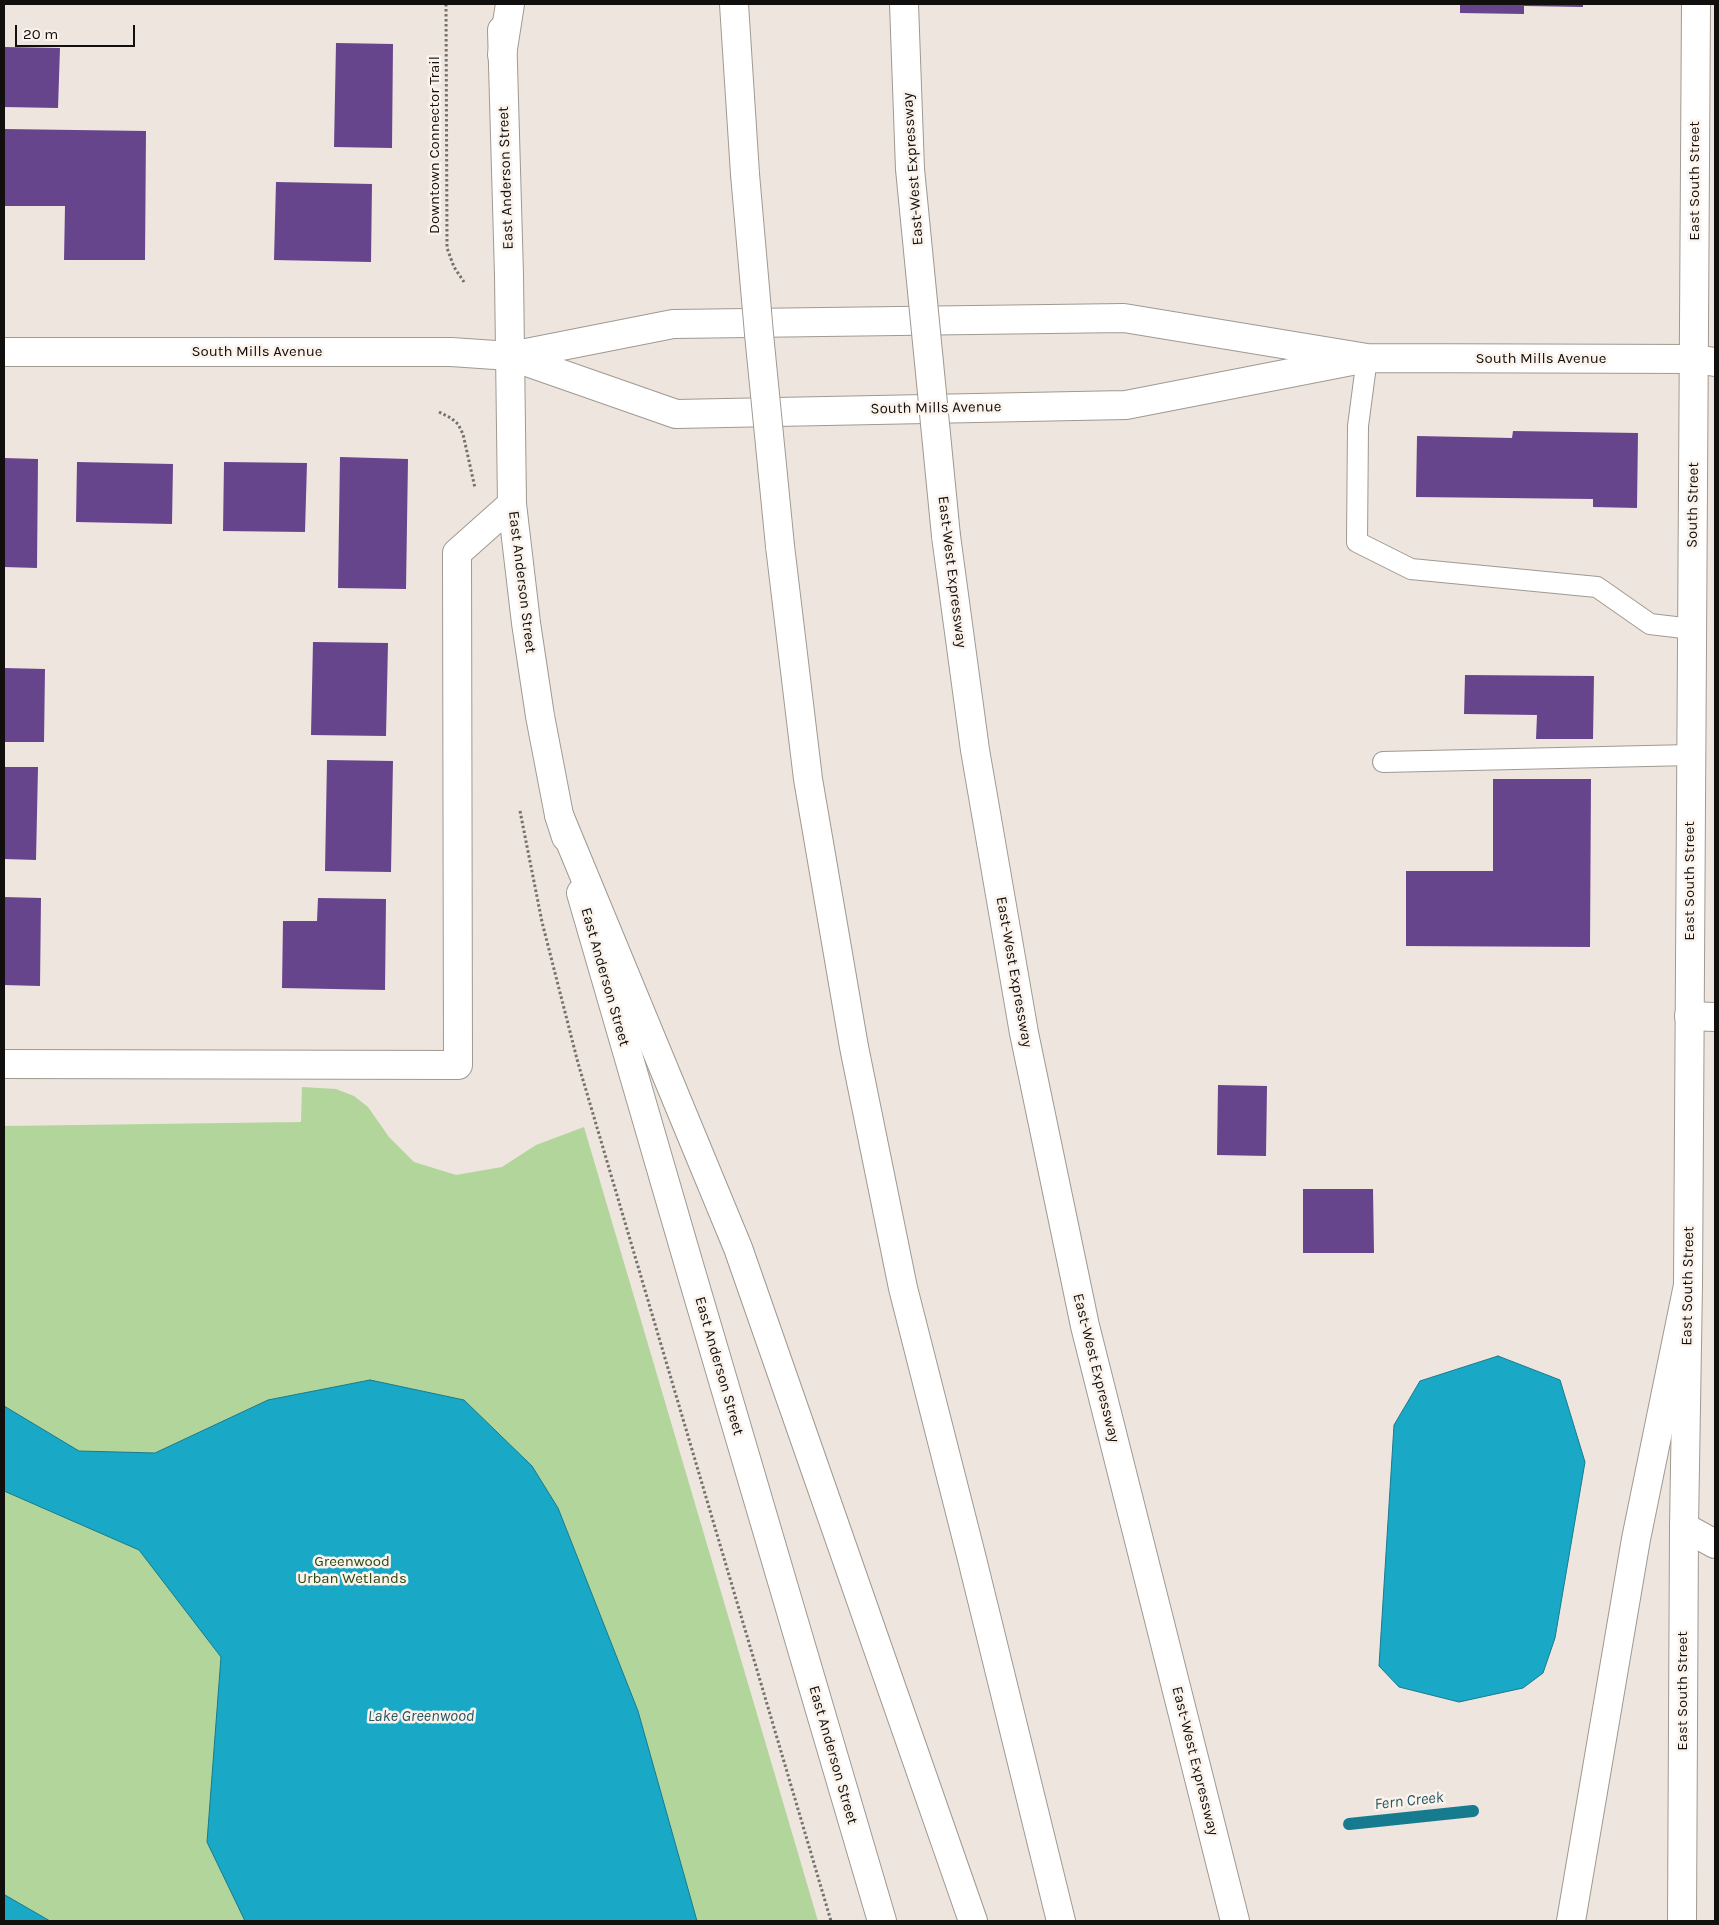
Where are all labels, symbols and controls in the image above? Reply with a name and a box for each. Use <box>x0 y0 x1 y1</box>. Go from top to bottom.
scale bar <box>18 15 138 47</box>
text: 20 m <box>23 25 58 43</box>
street label: Downtown Connector Trail <box>426 56 444 234</box>
street label: East-West Expressway <box>899 92 927 246</box>
street label: East Anderson Street <box>495 106 517 250</box>
street label: East South Street <box>1686 121 1704 241</box>
street label: South Mills Avenue <box>192 343 322 361</box>
street label: South Mills Avenue <box>1476 350 1606 368</box>
street label: South Mills Avenue <box>870 398 1002 418</box>
street label: South Street <box>1683 462 1703 548</box>
street label: East-West Expressway <box>934 495 970 649</box>
street label: East Anderson Street <box>504 510 540 654</box>
street label: East South Street <box>1681 821 1699 941</box>
street label: East-West Expressway <box>992 895 1036 1049</box>
street label: East Anderson Street <box>577 906 633 1048</box>
street label: East South Street <box>1678 1226 1698 1346</box>
street label: East-West Expressway <box>1069 1292 1123 1444</box>
street label: East Anderson Street <box>691 1295 747 1437</box>
park label: Greenwood Urban Wetlands <box>297 1553 407 1588</box>
street label: East South Street <box>1674 1631 1692 1751</box>
street label: East Anderson Street <box>805 1684 861 1826</box>
street label: East-West Expressway <box>1168 1685 1222 1837</box>
water label: Lake Greenwood <box>368 1706 474 1726</box>
water label: Fern Creek <box>1373 1788 1445 1814</box>

